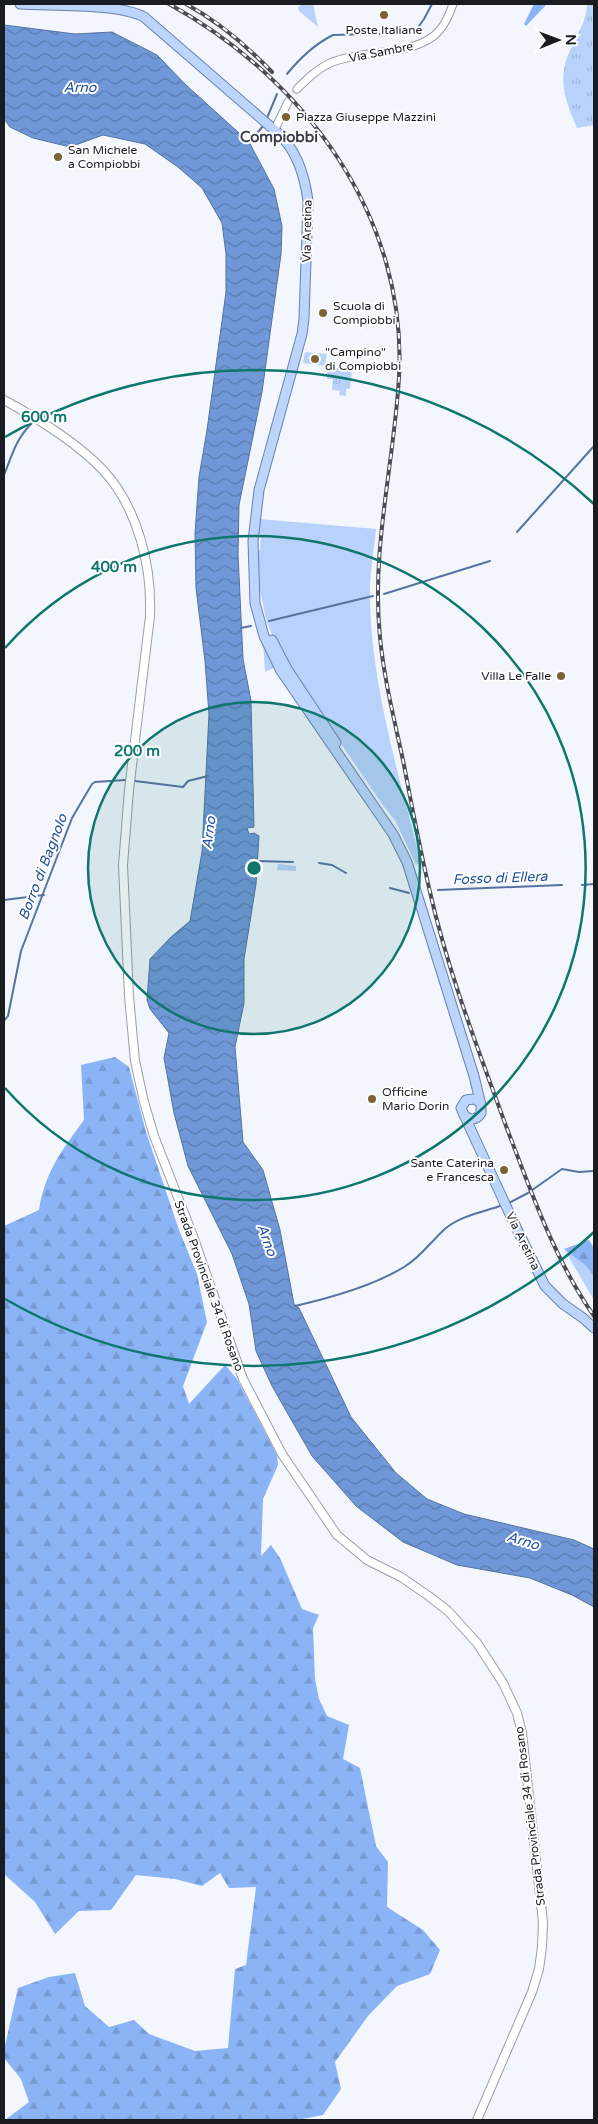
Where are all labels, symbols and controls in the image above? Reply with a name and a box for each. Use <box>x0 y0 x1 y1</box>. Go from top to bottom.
marker: Poste Italiane <box>378 9 390 21</box>
north arrow <box>533 15 583 65</box>
place label: Poste Italiane <box>346 23 423 37</box>
text: N <box>562 34 579 46</box>
street label: Via Sambre <box>348 39 414 65</box>
water label: Arno <box>64 79 98 96</box>
place label: Piazza Giuseppe Mazzini <box>296 110 436 124</box>
marker: Piazza Giuseppe Mazzini <box>280 111 292 123</box>
district label: Compiobbi <box>240 128 318 147</box>
place label: San Michele a Compiobbi <box>68 143 140 171</box>
marker: San Michele a Compiobbi <box>52 151 64 163</box>
street label: Via Aretina <box>299 199 315 263</box>
place label: Scuola di Compiobbi <box>333 299 395 327</box>
marker: Scuola di Compiobbi <box>317 307 329 319</box>
place label: "Campino" di Compiobbi <box>325 345 401 373</box>
marker: "Campino" di Compiobbi <box>309 353 321 365</box>
text: 600 m <box>21 408 67 426</box>
text: 400 m <box>91 558 137 576</box>
place label: Villa Le Falle <box>481 669 551 683</box>
marker: Villa Le Falle <box>555 670 567 682</box>
text: 200 m <box>114 742 160 760</box>
water label: Borro di Bagnolo <box>15 810 72 922</box>
water label: Arno <box>198 814 220 850</box>
centre of rings <box>245 859 263 877</box>
water label: Fosso di Ellera <box>452 868 549 888</box>
place label: Officine Mario Dorin <box>382 1085 449 1113</box>
marker: Officine Mario Dorin <box>366 1093 378 1105</box>
place label: Sante Caterina e Francesca <box>410 1156 494 1184</box>
marker: Sante Caterina e Francesca <box>498 1164 510 1176</box>
street label: Strada Provinciale 34 di Rosano <box>172 1199 246 1373</box>
street label: Via Aretina <box>503 1210 543 1272</box>
water label: Arno <box>253 1222 281 1260</box>
water label: Arno <box>505 1528 543 1554</box>
street label: Strada Provinciale 34 di Rosano <box>512 1726 548 1906</box>

